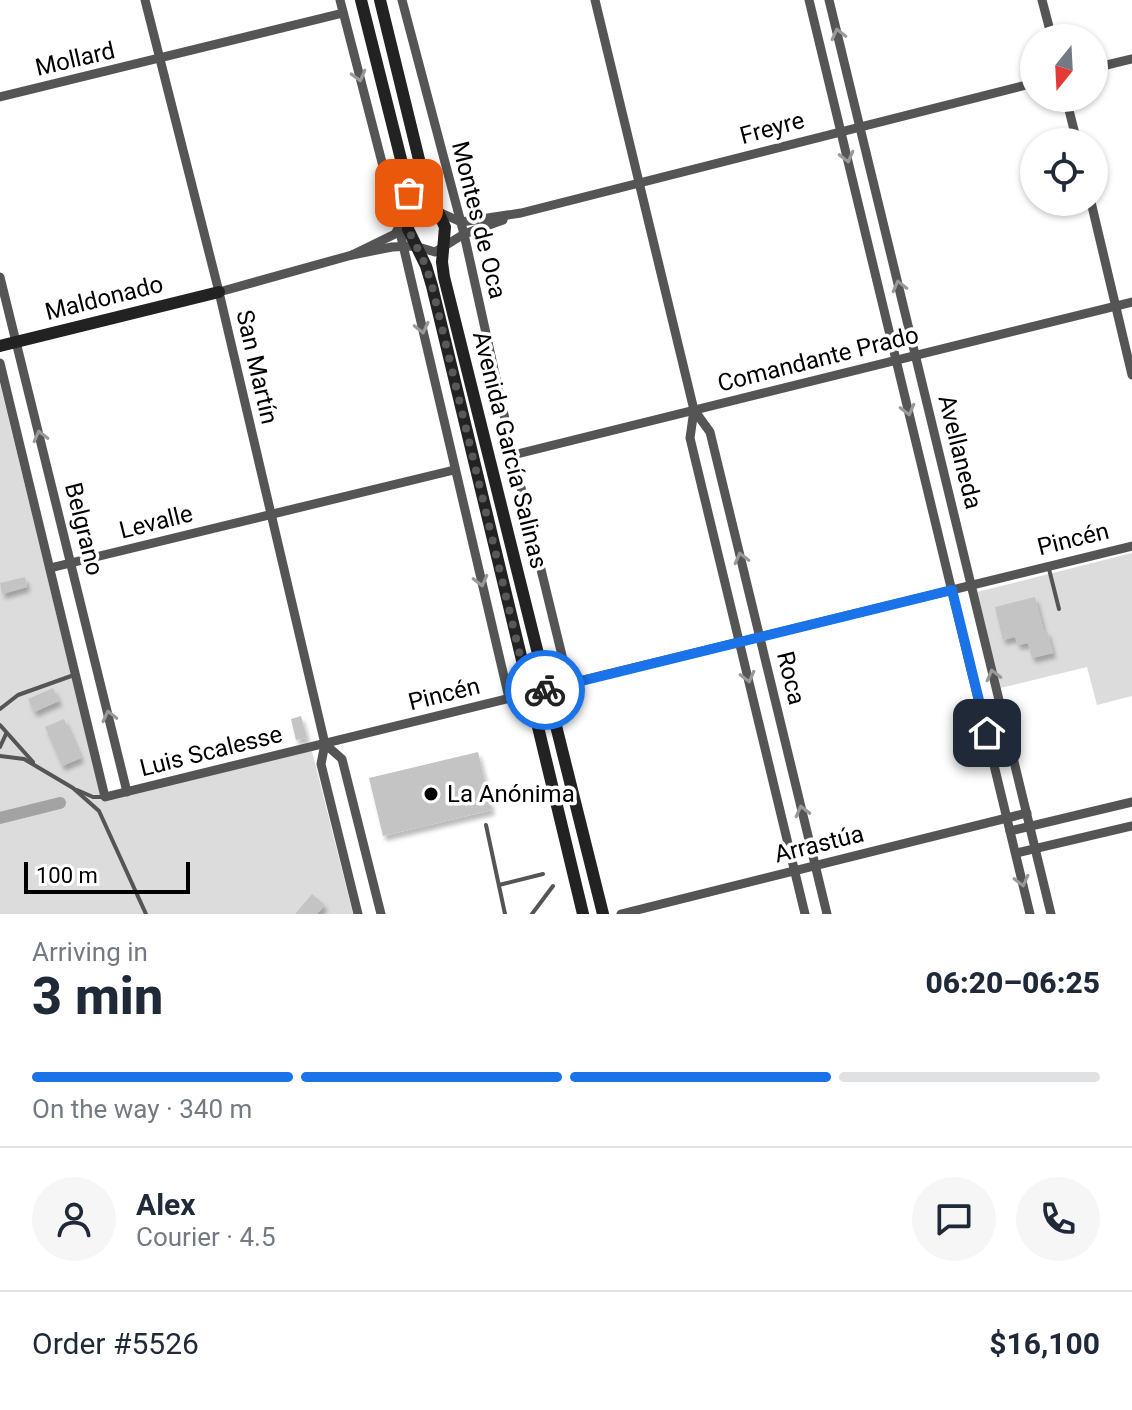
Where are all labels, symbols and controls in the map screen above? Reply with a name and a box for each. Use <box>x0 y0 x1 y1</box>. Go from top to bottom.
north arrow <box>1020 24 1108 112</box>
map controls <box>1020 24 1108 216</box>
one-way arrow <box>830 27 847 41</box>
street label: Mollard <box>32 36 118 82</box>
one-way arrow <box>350 68 367 82</box>
street label: Freyre <box>737 106 807 150</box>
button: locate <box>1020 128 1108 216</box>
street label: Montes de Oca <box>446 138 512 302</box>
one-way arrow <box>838 150 855 164</box>
pin <box>375 159 443 227</box>
icon: bag <box>387 171 431 215</box>
street label: Maldonado <box>42 270 166 326</box>
one-way arrow <box>891 280 908 294</box>
street label: San Martín <box>230 307 284 427</box>
street label: Comandante Prado <box>715 320 921 398</box>
one-way arrow <box>413 321 430 334</box>
street label: Avenida García Salinas <box>467 329 553 571</box>
street label: Avellaneda <box>932 392 988 512</box>
one-way arrow <box>899 403 916 417</box>
one-way arrow <box>33 430 50 444</box>
street label: Belgrano <box>59 480 109 578</box>
street label: Levalle <box>117 499 195 545</box>
street label: Pincén <box>1034 517 1112 561</box>
one-way arrow <box>733 552 750 566</box>
one-way arrow <box>471 574 488 588</box>
street label: Roca <box>771 648 811 708</box>
courier <box>505 650 585 730</box>
icon: bike <box>523 668 567 712</box>
one-way arrow <box>739 669 756 683</box>
one-way arrow <box>986 669 1003 682</box>
street label: Pincén <box>405 672 483 716</box>
pin <box>953 699 1021 767</box>
one-way arrow <box>101 710 118 723</box>
icon: home <box>965 711 1009 755</box>
street label: Luis Scalesse <box>137 720 285 782</box>
place label: La Anónima <box>447 780 575 808</box>
marker: La Anónima <box>422 785 440 803</box>
one-way arrow <box>795 805 812 818</box>
street label: Arrastúa <box>771 819 867 869</box>
scale bar <box>24 858 190 894</box>
text: 100 m <box>36 863 98 888</box>
one-way arrow <box>1013 873 1030 887</box>
text: Arriving in <box>32 937 148 967</box>
text: 06:20–06:25 <box>925 965 1100 1000</box>
text: 3 min <box>32 966 163 1027</box>
text: On the way · 340 m <box>32 1094 252 1124</box>
button: person <box>32 1177 116 1261</box>
button: chat <box>912 1177 996 1261</box>
button: phone <box>1016 1177 1100 1261</box>
text: Alex <box>136 1187 196 1222</box>
text: Courier · 4.5 <box>136 1222 276 1252</box>
text: Order #5526 <box>32 1326 199 1361</box>
text: $16,100 <box>989 1326 1100 1361</box>

